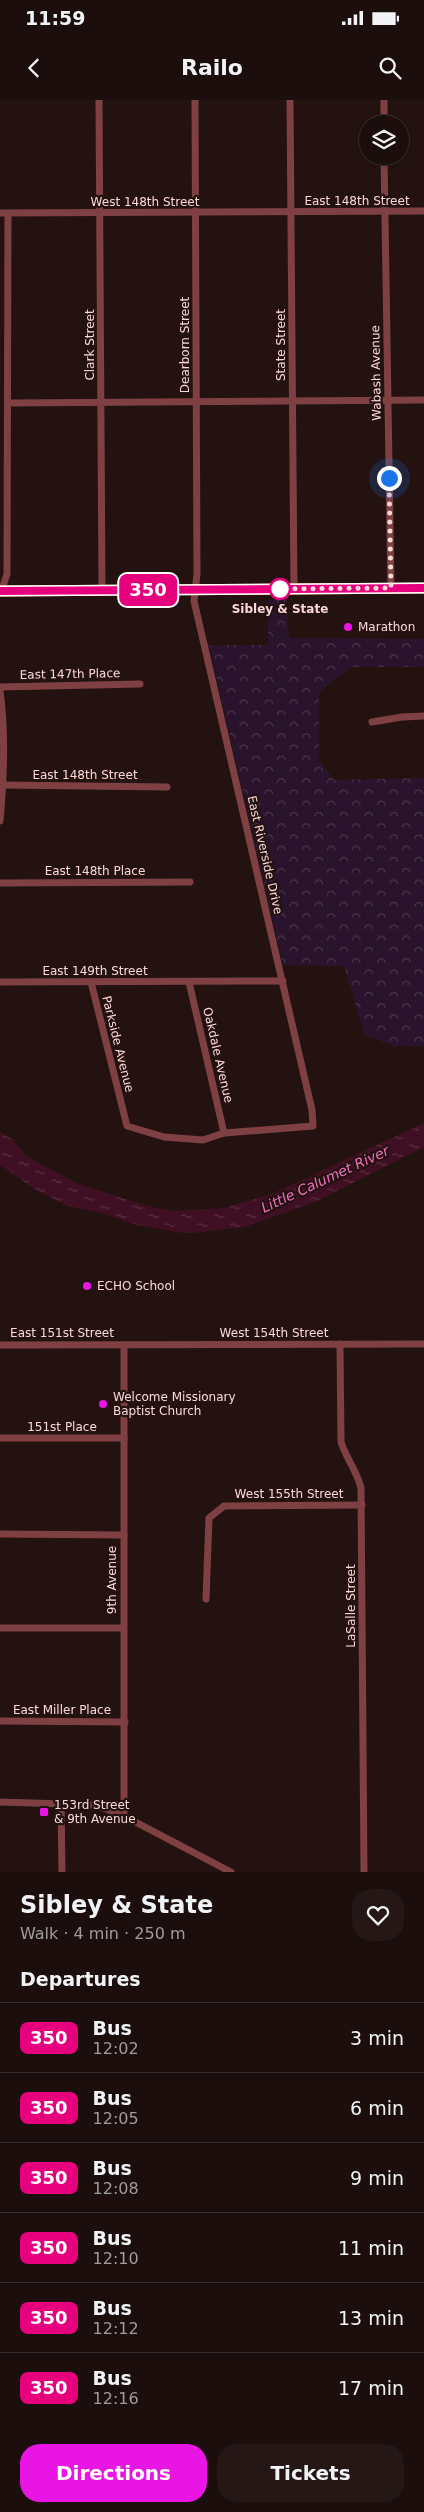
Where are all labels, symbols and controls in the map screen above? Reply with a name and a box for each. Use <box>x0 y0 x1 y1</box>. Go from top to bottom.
text: 11:59 <box>25 7 85 29</box>
icon: back <box>20 54 48 82</box>
icon: search <box>376 54 404 82</box>
text: Railo <box>181 55 243 80</box>
map controls <box>359 115 409 165</box>
button: layers <box>359 115 409 165</box>
street label: East 148th Street <box>304 194 410 208</box>
street label: West 148th Street <box>91 195 200 209</box>
street label: Dearborn Street <box>178 296 192 393</box>
street label: Clark Street <box>83 309 97 381</box>
street label: State Street <box>274 309 288 381</box>
street label: Wabash Avenue <box>368 325 384 421</box>
your location <box>377 466 402 491</box>
line badge: 350 <box>119 574 177 606</box>
marker: Sibley & State <box>269 578 291 600</box>
text: 350 <box>129 579 167 600</box>
place label: Sibley & State <box>232 602 328 616</box>
place label: Marathon <box>358 620 415 634</box>
marker: Marathon <box>342 621 354 633</box>
street label: East 147th Place <box>20 666 120 682</box>
street label: East 148th Street <box>32 768 138 782</box>
street label: East Riverside Drive <box>245 794 285 916</box>
street label: East 148th Place <box>45 864 145 878</box>
street label: East 149th Street <box>42 964 148 978</box>
street label: Parkside Avenue <box>99 994 137 1094</box>
street label: Oakdale Avenue <box>200 1006 236 1104</box>
water label: Little Calumet River <box>259 1142 393 1216</box>
place label: ECHO School <box>97 1279 175 1293</box>
marker: ECHO School <box>81 1280 93 1292</box>
street label: East 151st Street <box>10 1326 114 1340</box>
street label: West 154th Street <box>220 1326 329 1340</box>
place label: Welcome Missionary Baptist Church <box>113 1390 236 1418</box>
marker: Welcome Missionary Baptist Church <box>97 1398 109 1410</box>
street label: 151st Place <box>27 1420 97 1434</box>
street label: West 155th Street <box>235 1487 344 1501</box>
street label: 9th Avenue <box>105 1546 119 1614</box>
street label: LaSalle Street <box>344 1564 358 1648</box>
street label: East Miller Place <box>13 1703 111 1717</box>
place label: 153rd Street & 9th Avenue <box>54 1798 136 1826</box>
marker: 153rd Street & 9th Avenue <box>38 1806 50 1818</box>
button: heart <box>352 1889 404 1941</box>
text: Sibley & State <box>20 1891 213 1919</box>
text: Walk · 4 min · 250 m <box>20 1924 185 1943</box>
text: Departures <box>20 1968 141 1990</box>
text: Bus <box>93 2017 132 2039</box>
text: 350 <box>30 2027 68 2048</box>
text: 3 min <box>350 2027 404 2049</box>
text: 12:02 <box>93 2039 139 2058</box>
text: Bus <box>93 2087 132 2109</box>
text: 350 <box>30 2097 68 2118</box>
text: 6 min <box>350 2097 404 2119</box>
text: 12:05 <box>93 2109 139 2128</box>
text: Bus <box>93 2157 132 2179</box>
text: 350 <box>30 2167 68 2188</box>
text: 9 min <box>350 2167 404 2189</box>
text: 12:08 <box>93 2179 139 2198</box>
text: Bus <box>93 2227 132 2249</box>
text: 350 <box>30 2237 68 2258</box>
text: 11 min <box>338 2237 404 2259</box>
text: 12:10 <box>93 2249 139 2268</box>
text: Bus <box>93 2297 132 2319</box>
text: 350 <box>30 2307 68 2328</box>
text: 13 min <box>338 2307 404 2329</box>
text: 12:12 <box>93 2319 139 2338</box>
text: Bus <box>93 2367 132 2389</box>
text: 350 <box>30 2377 68 2398</box>
text: 17 min <box>338 2377 404 2399</box>
text: 12:16 <box>93 2389 139 2408</box>
button: Directions <box>20 2444 207 2502</box>
button: Tickets <box>217 2444 404 2502</box>

